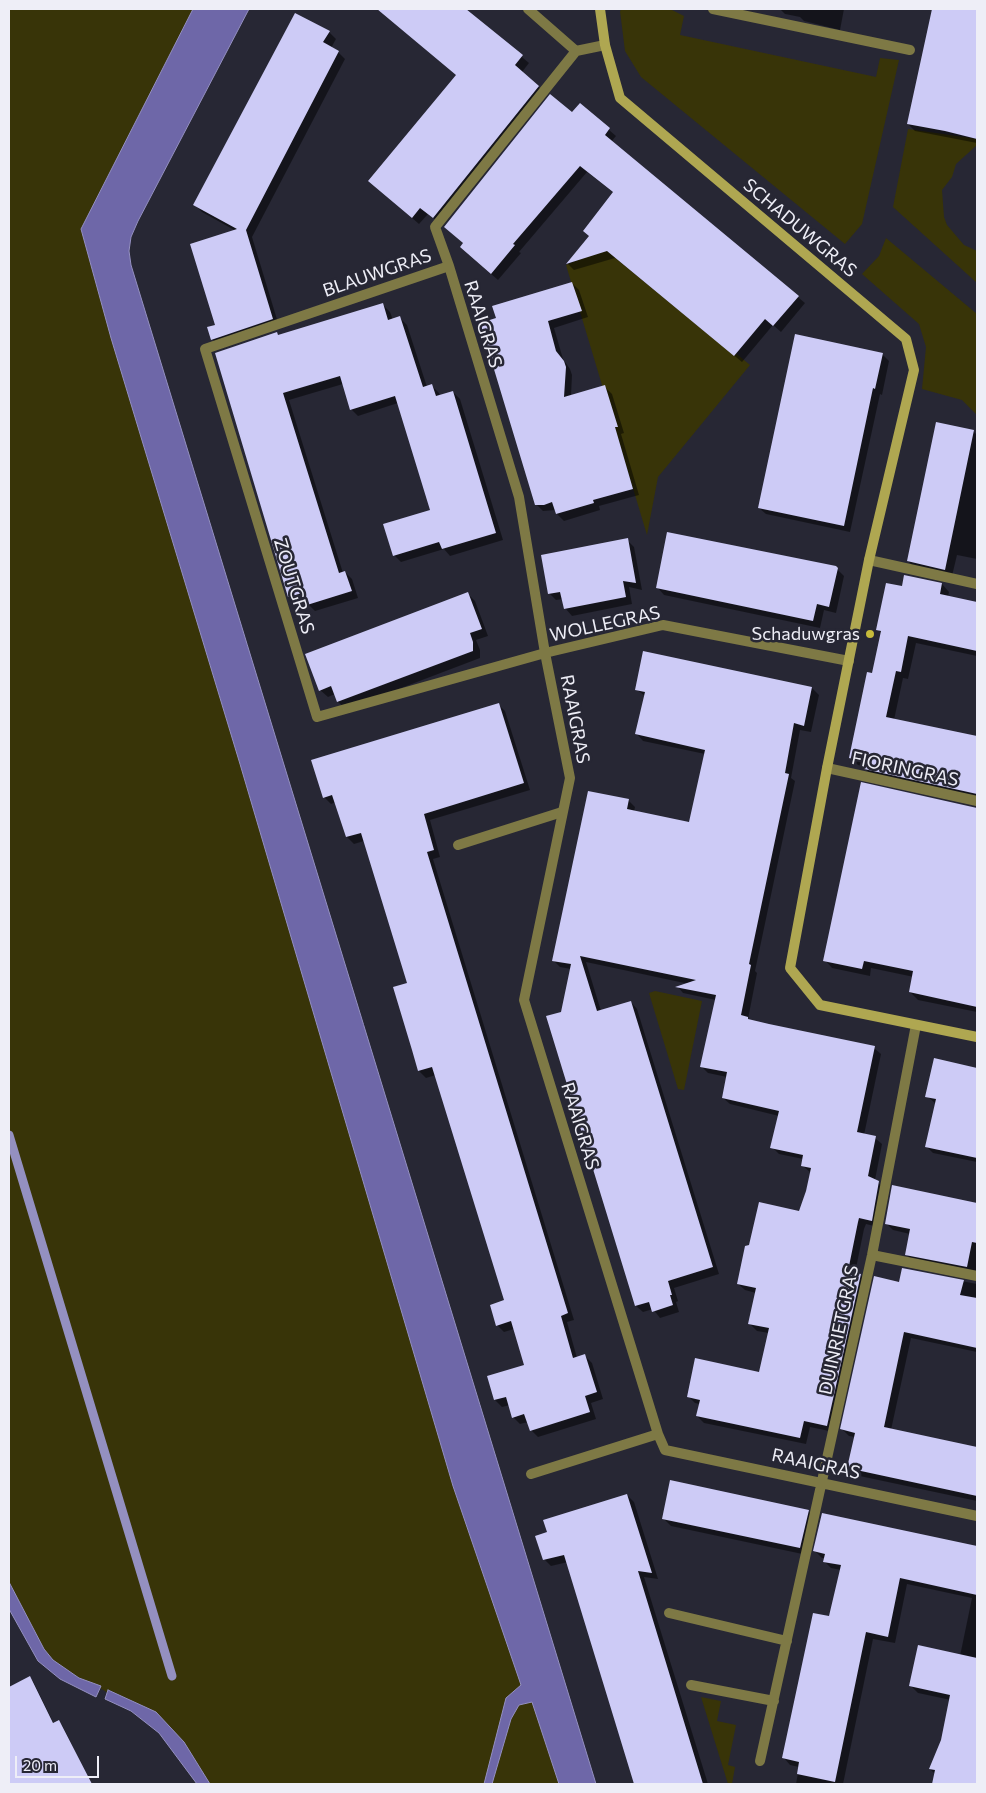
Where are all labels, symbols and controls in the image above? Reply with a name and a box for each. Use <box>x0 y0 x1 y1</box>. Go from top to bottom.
street label: SCHADUWGRAS <box>739 174 861 282</box>
street label: BLAUWGRAS <box>320 244 434 302</box>
street label: RAAIGRAS <box>459 278 507 370</box>
street label: ZOUTGRAS <box>269 536 319 636</box>
street label: WOLLEGRAS <box>548 602 662 646</box>
place label: Schaduwgras <box>752 623 860 645</box>
marker: Schaduwgras <box>864 628 876 640</box>
street label: RAAIGRAS <box>556 673 594 765</box>
street label: FIORINGRAS <box>849 747 961 791</box>
street label: RAAIGRAS <box>556 1080 604 1172</box>
street label: DUINRIETGRAS <box>815 1263 863 1397</box>
street label: RAAIGRAS <box>770 1444 862 1484</box>
scale bar <box>18 1746 101 1778</box>
text: 20 m <box>23 1756 57 1774</box>

